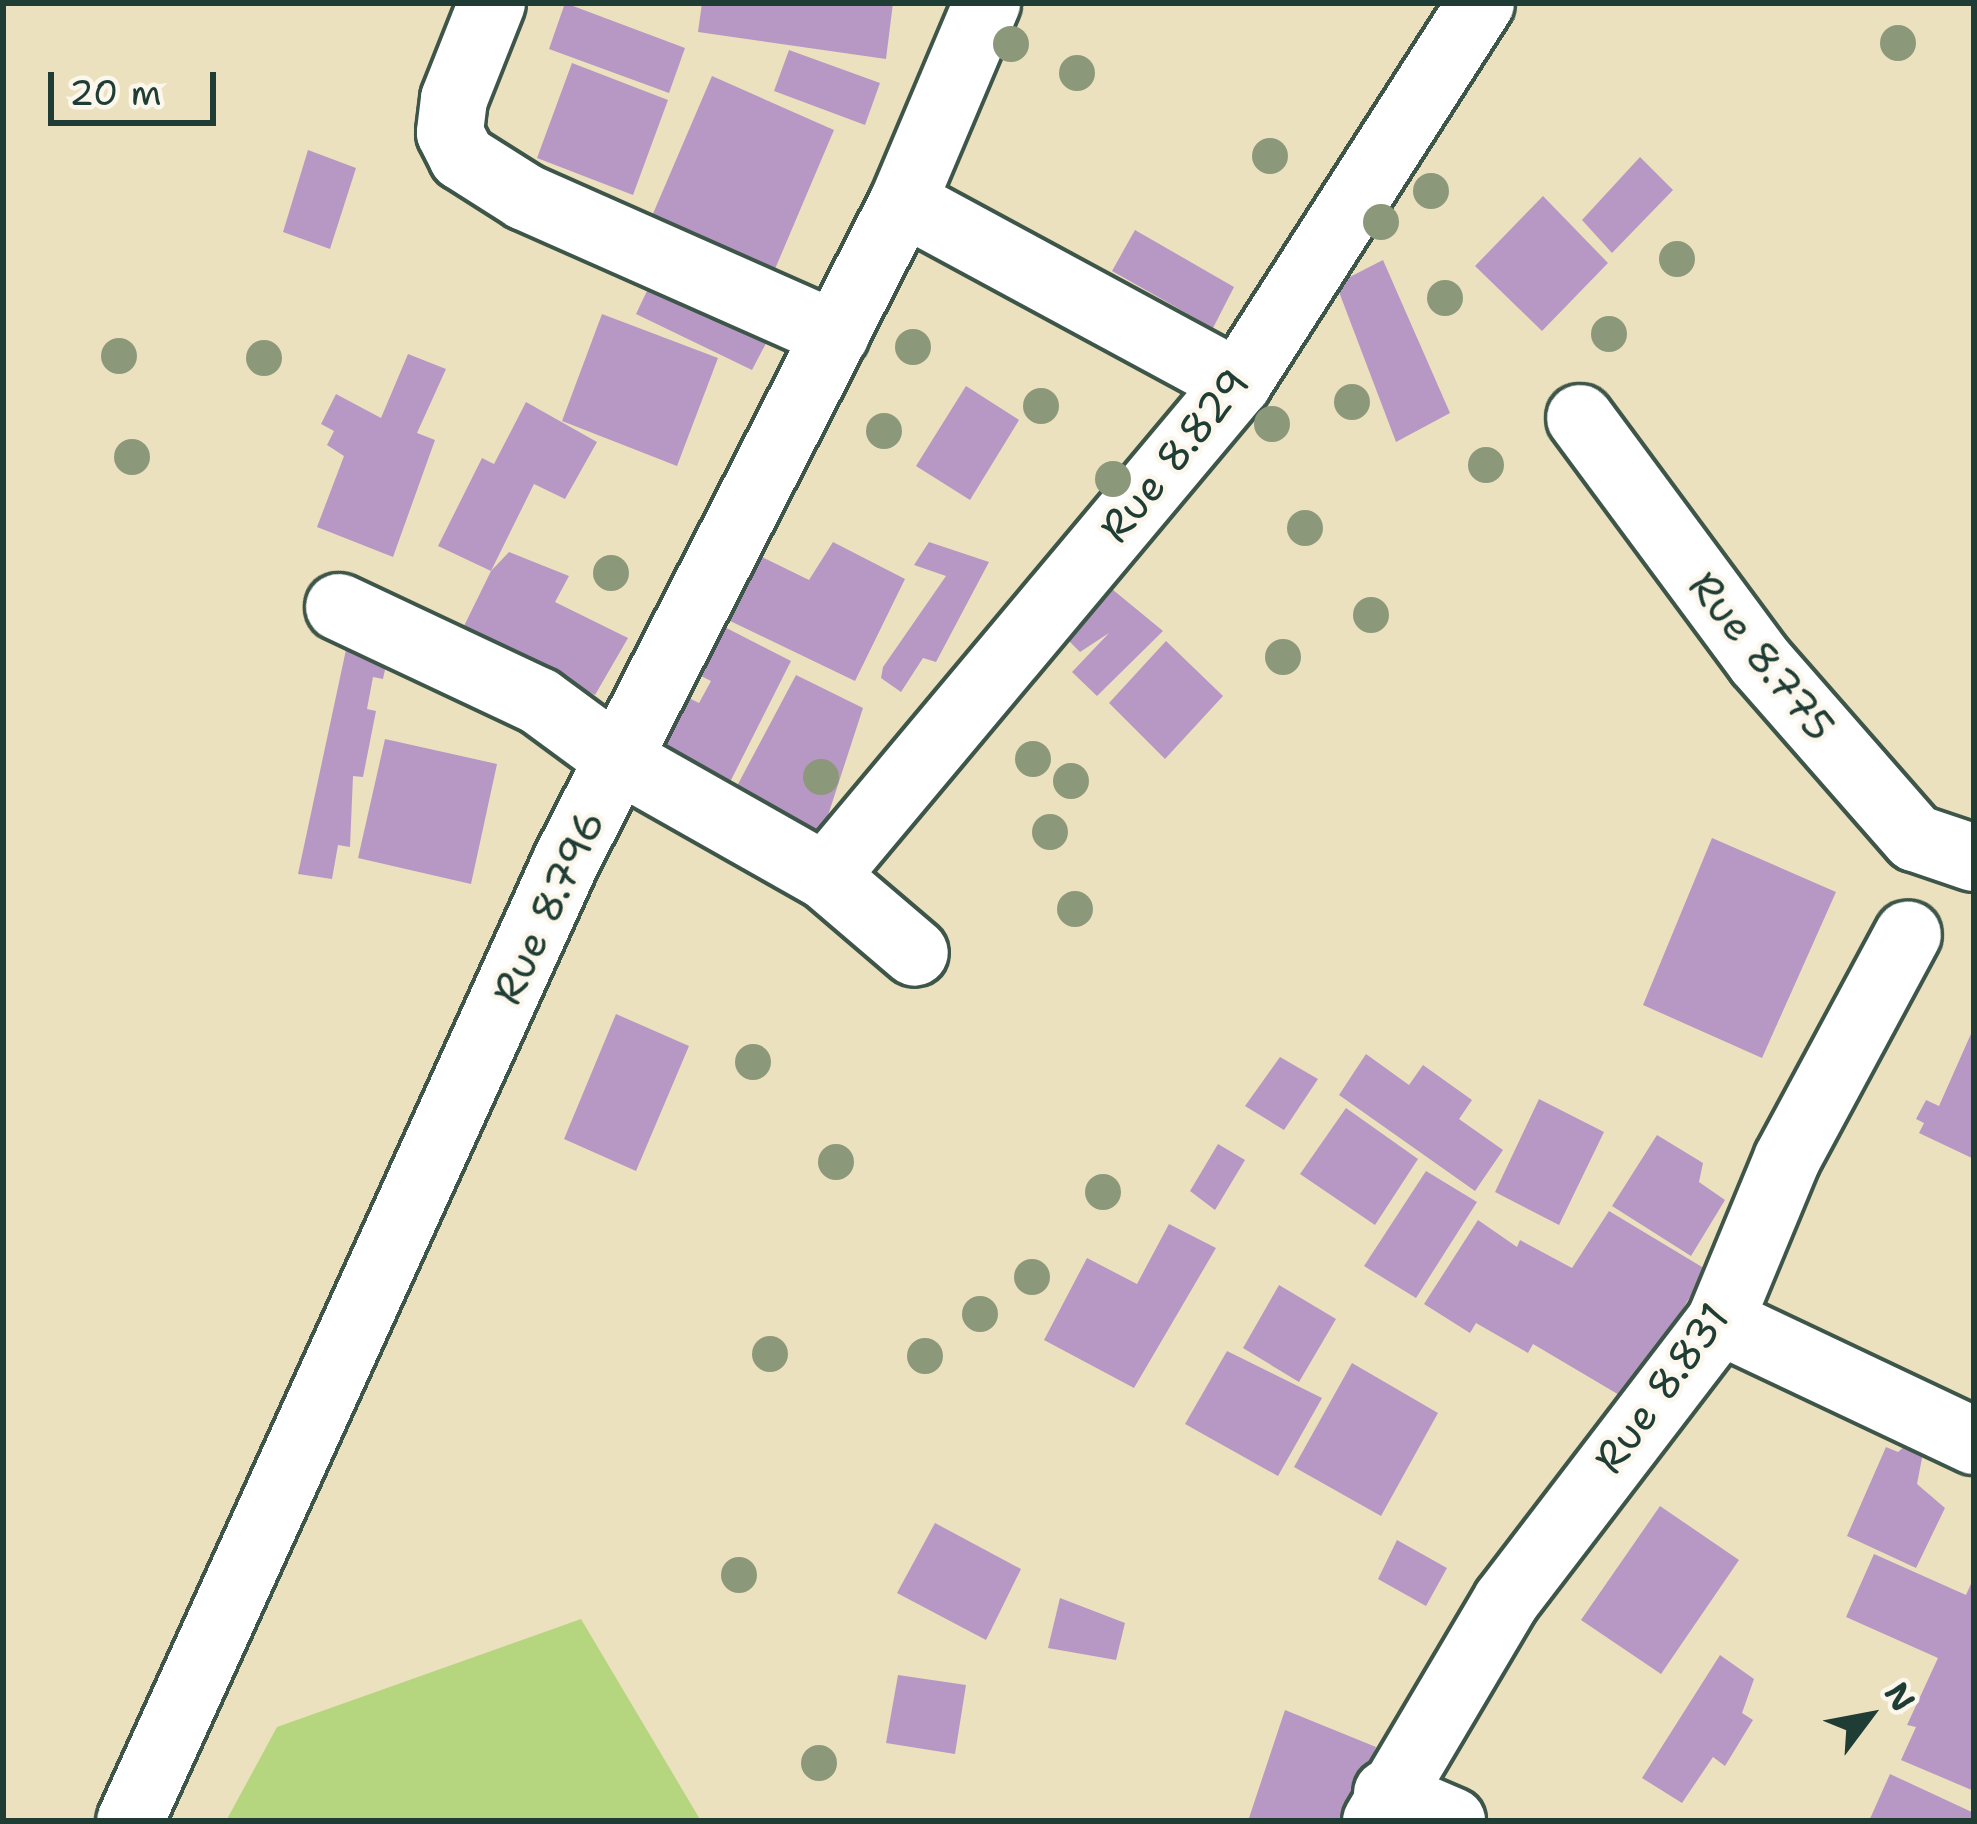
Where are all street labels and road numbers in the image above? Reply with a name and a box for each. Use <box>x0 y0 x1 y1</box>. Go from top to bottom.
street label: Rue 8.829 <box>1089 358 1259 552</box>
street label: Rue 8.775 <box>1678 561 1846 751</box>
street label: Rue 8.796 <box>481 802 615 1012</box>
street label: Rue 8.831 <box>1583 1293 1739 1483</box>

